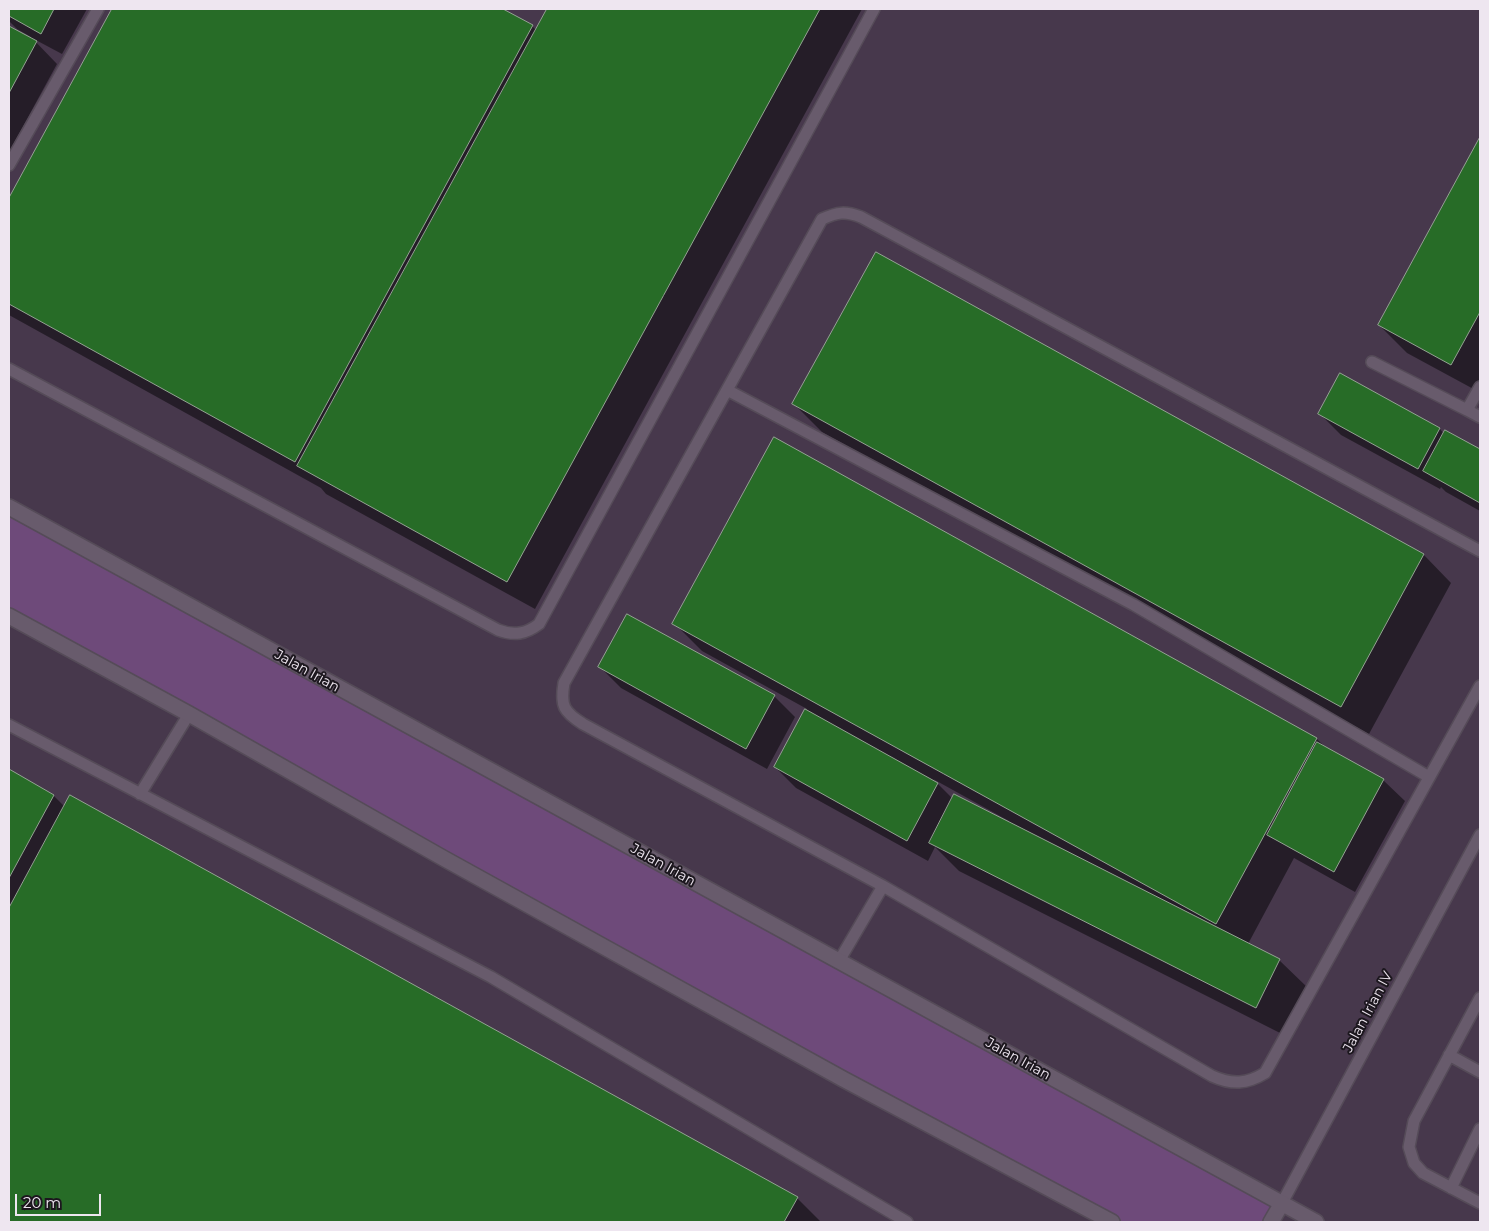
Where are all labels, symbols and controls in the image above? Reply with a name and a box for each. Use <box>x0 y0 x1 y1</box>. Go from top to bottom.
street label: Jalan Irian <box>272 646 342 696</box>
street label: Jalan Irian <box>628 840 698 890</box>
street label: Jalan Irian IV <box>1340 969 1396 1055</box>
street label: Jalan Irian <box>983 1034 1053 1084</box>
scale bar <box>18 1184 104 1216</box>
text: 20 m <box>23 1193 61 1212</box>

